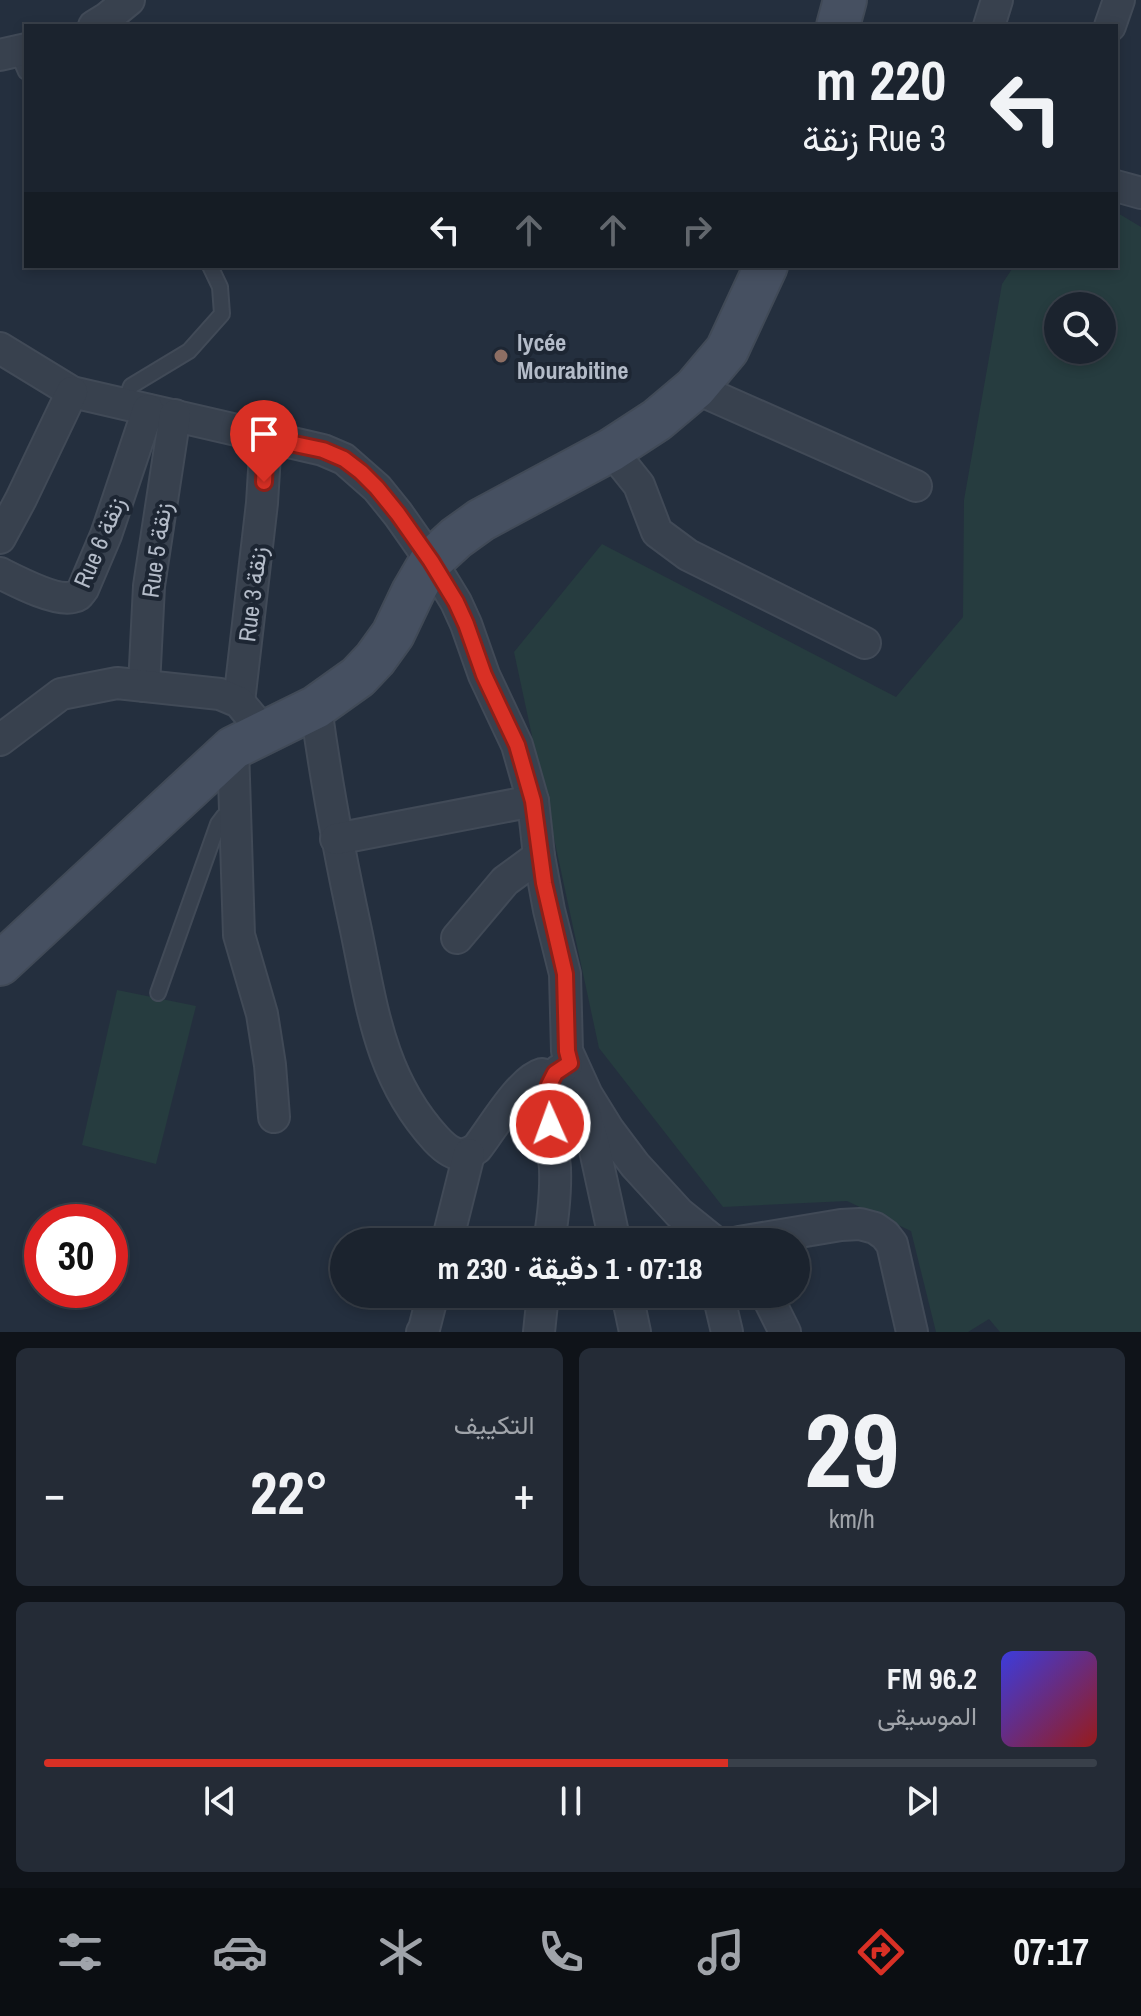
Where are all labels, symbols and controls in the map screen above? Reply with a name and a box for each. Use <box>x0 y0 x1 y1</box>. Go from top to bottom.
text: 220 m <box>816 42 946 117</box>
icon: left <box>974 56 1078 160</box>
text: Rue 3 زنقة <box>802 114 946 162</box>
icon: left <box>423 208 467 252</box>
icon: ahead <box>507 208 551 252</box>
icon: ahead <box>591 208 635 252</box>
icon: right <box>675 208 719 252</box>
map controls <box>1044 292 1116 364</box>
button: search <box>1044 292 1116 364</box>
place label: lycée Mourabitine <box>517 326 629 386</box>
marker: lycée Mourabitine <box>492 347 510 365</box>
pin <box>230 400 298 482</box>
icon: arrive <box>242 412 286 456</box>
street label: Rue 6 زنقة <box>66 492 132 592</box>
street label: Rue 5 زنقة <box>133 500 179 600</box>
street label: Rue 3 زنقة <box>230 545 274 643</box>
position arrow <box>508 1082 592 1166</box>
speed limit sign: 30 <box>24 1204 128 1308</box>
text: 07:18 · 1 دقيقة · 230 m <box>437 1248 703 1288</box>
text: 29 <box>804 1379 899 1519</box>
text: التكييف <box>454 1407 535 1442</box>
text: 22° <box>250 1452 329 1533</box>
text: − <box>44 1463 65 1523</box>
text: + <box>513 1463 534 1523</box>
text: km/h <box>829 1501 875 1536</box>
text: 96.2 FM <box>887 1658 977 1698</box>
text: الموسيقى <box>877 1698 977 1733</box>
icon: previous <box>198 1779 242 1823</box>
icon: pause <box>549 1779 593 1823</box>
icon: next <box>900 1779 944 1823</box>
icon: filters <box>52 1924 108 1980</box>
icon: car <box>212 1924 268 1980</box>
icon: climate <box>373 1924 429 1980</box>
icon: phone <box>533 1924 589 1980</box>
icon: music <box>693 1924 749 1980</box>
icon: directions <box>853 1924 909 1980</box>
text: 07:17 <box>1013 1928 1089 1976</box>

